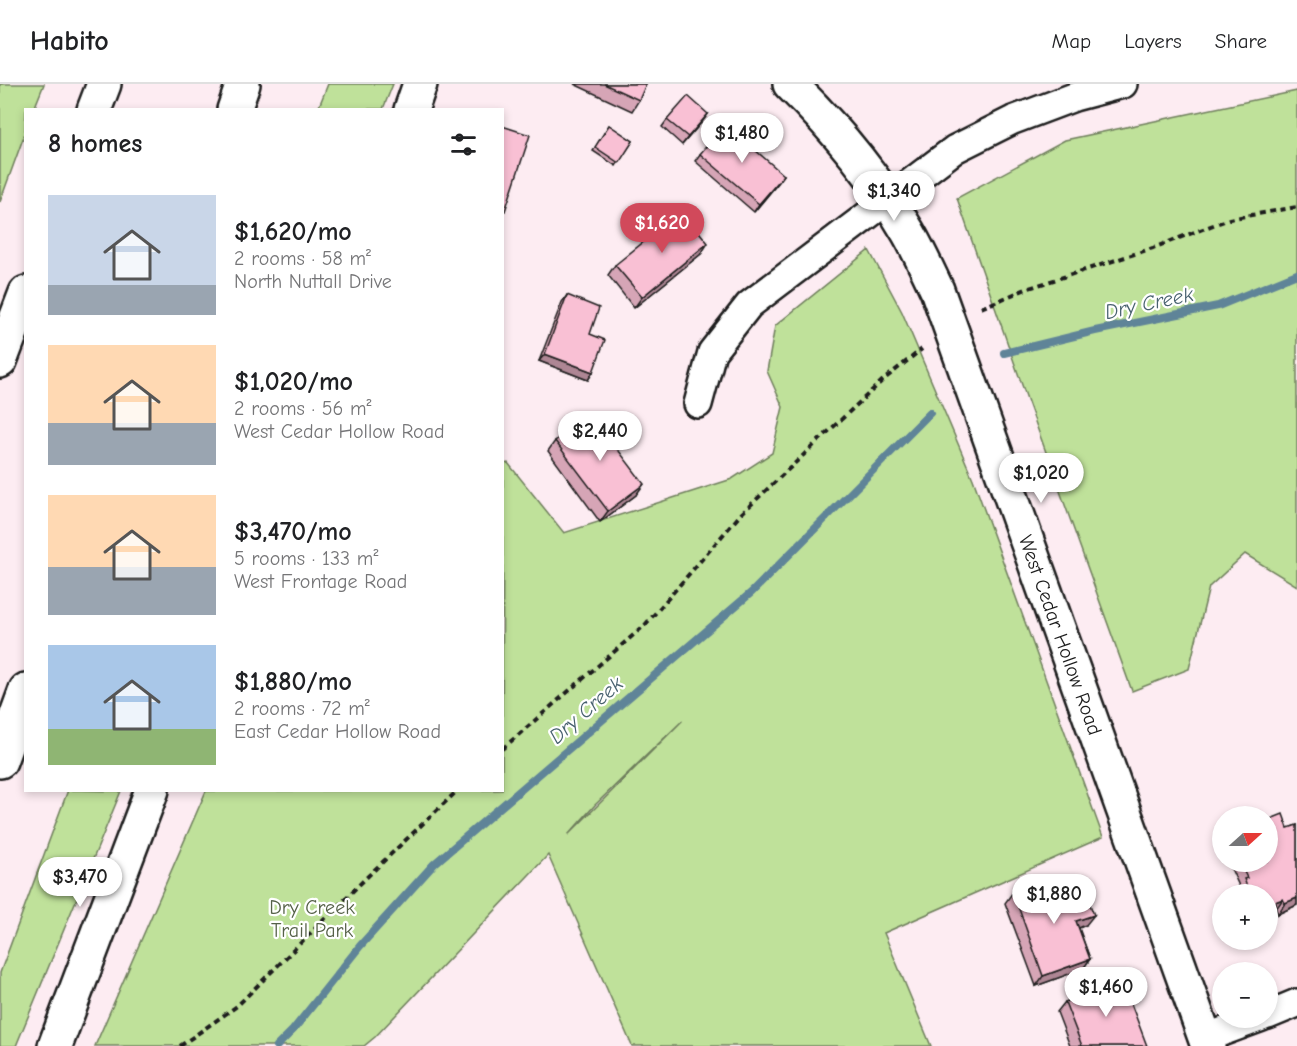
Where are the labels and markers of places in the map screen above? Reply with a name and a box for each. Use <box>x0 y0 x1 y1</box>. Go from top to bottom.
pin: $1,480 <box>693 113 791 164</box>
pin: $1,340 <box>845 171 943 222</box>
pin: $1,620 <box>613 203 711 254</box>
pin: $2,440 <box>551 411 649 462</box>
pin: $1,020 <box>992 453 1090 504</box>
pin: $3,470 <box>31 857 129 908</box>
pin: $1,880 <box>1005 874 1103 925</box>
pin: $1,460 <box>1057 967 1155 1018</box>

